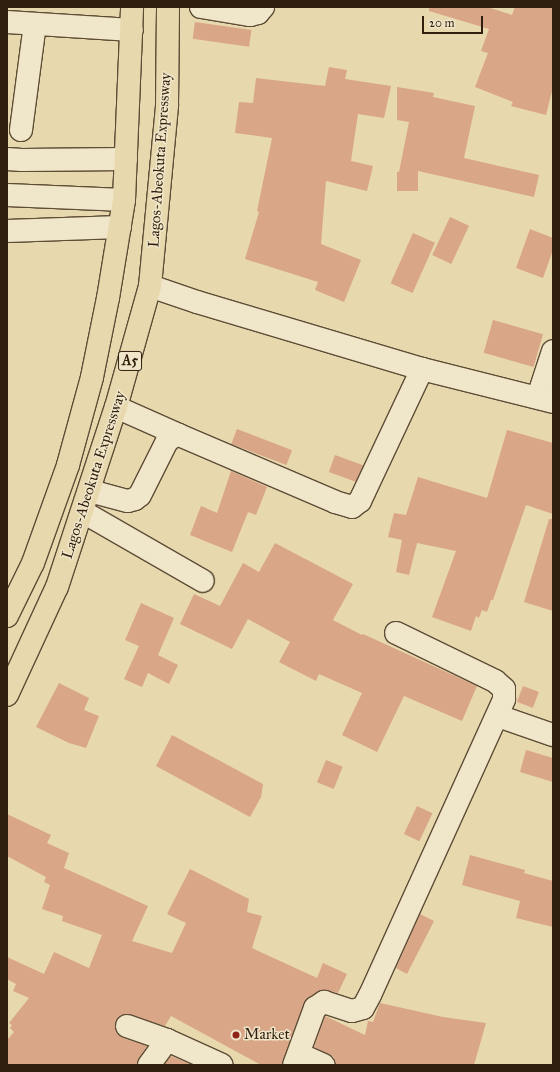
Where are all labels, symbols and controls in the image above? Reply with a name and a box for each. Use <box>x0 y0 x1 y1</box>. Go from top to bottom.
scale bar <box>424 8 485 34</box>
text: 20 m <box>429 16 455 30</box>
street label: Lagos-Abeokuta Expressway <box>145 72 175 248</box>
road number: A5 <box>118 349 142 373</box>
street label: Lagos-Abeokuta Expressway <box>58 389 130 561</box>
place label: Market <box>244 1026 290 1044</box>
marker: Market <box>231 1030 241 1040</box>

